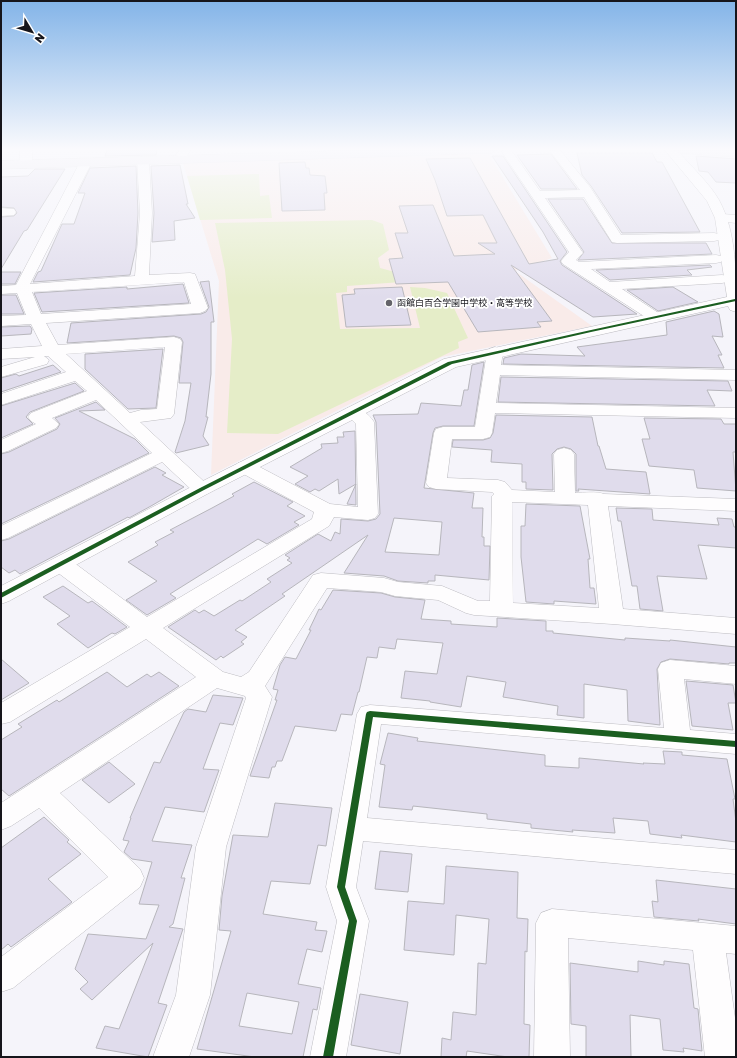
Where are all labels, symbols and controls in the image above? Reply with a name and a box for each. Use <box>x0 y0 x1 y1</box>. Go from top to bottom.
north arrow <box>12 12 52 52</box>
text: N <box>33 31 48 46</box>
place label: 函館白百合学園中学校・高等学校 <box>397 297 532 308</box>
marker: 函館白百合学園中学校・高等学校 <box>384 298 394 308</box>

